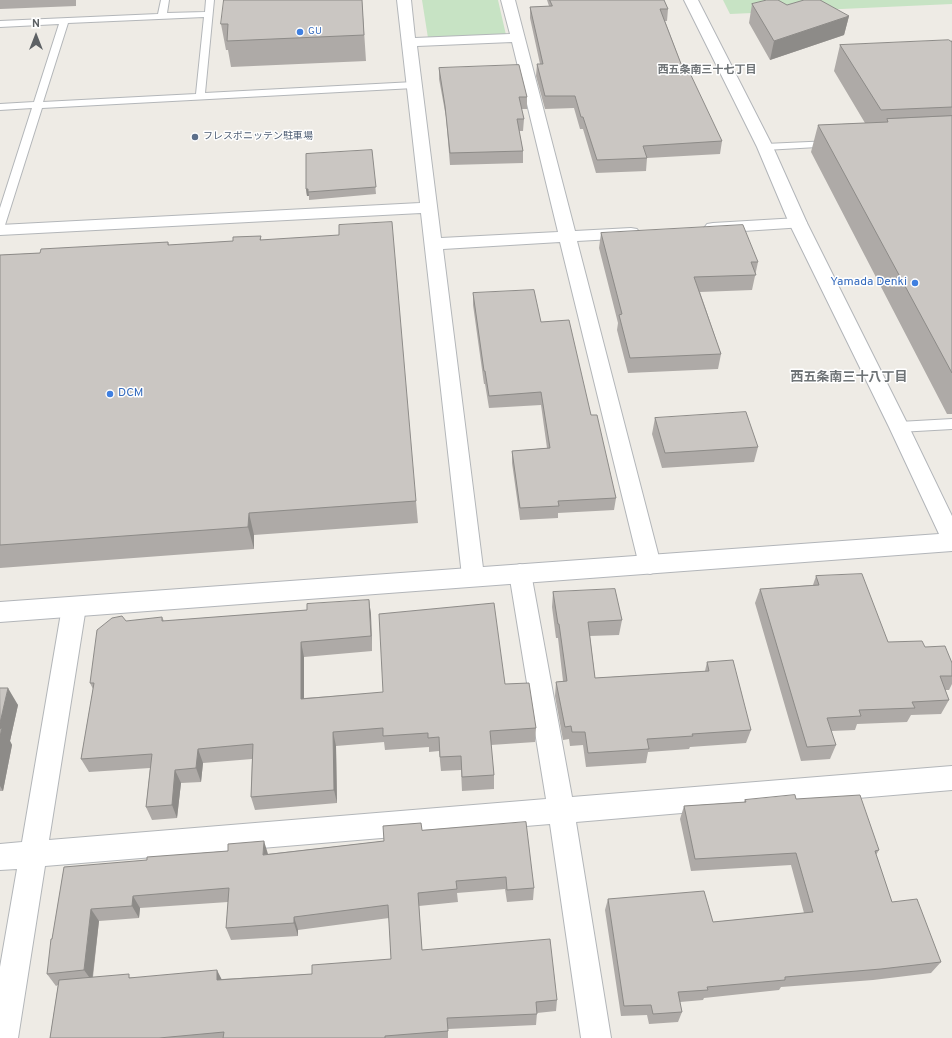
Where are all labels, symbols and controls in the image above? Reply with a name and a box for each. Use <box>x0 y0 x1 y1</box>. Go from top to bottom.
north arrow <box>16 16 56 56</box>
text: N <box>32 17 40 31</box>
place label: GU <box>308 26 322 38</box>
marker: GU <box>295 27 305 37</box>
district label: 西五条南三十七丁目 <box>658 64 756 78</box>
place label: フレスポニッテン駐車場 <box>203 131 313 143</box>
marker: フレスポニッテン駐車場 <box>190 132 200 142</box>
place label: Yamada Denki <box>830 276 907 290</box>
marker: Yamada Denki <box>910 278 920 288</box>
district label: 西五条南三十八丁目 <box>791 370 907 386</box>
place label: DCM <box>118 387 143 401</box>
marker: DCM <box>105 389 115 399</box>

